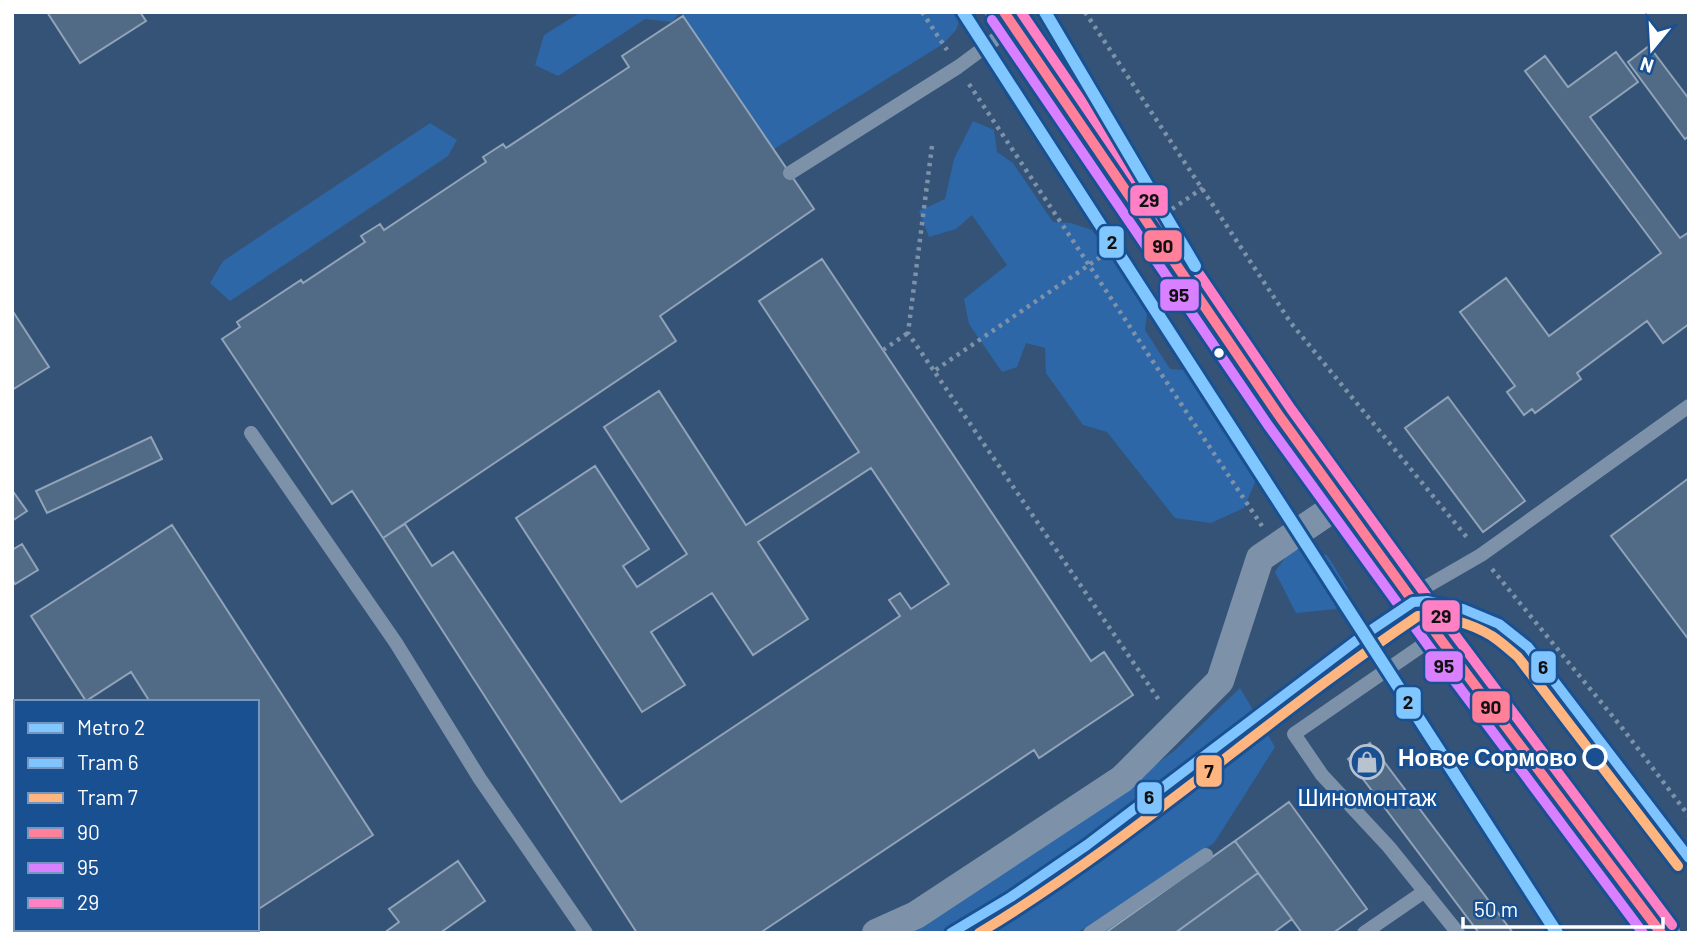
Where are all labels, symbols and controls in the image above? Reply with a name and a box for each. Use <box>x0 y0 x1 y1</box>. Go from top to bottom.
north arrow <box>1617 14 1687 84</box>
text: N <box>1637 53 1656 79</box>
line badge: 29 <box>1129 184 1169 217</box>
text: 29 <box>1139 188 1159 211</box>
line badge: 2 <box>1098 225 1125 259</box>
line badge: 90 <box>1143 229 1183 263</box>
text: 2 <box>1107 230 1117 253</box>
text: 90 <box>1153 234 1173 257</box>
line badge: 95 <box>1159 278 1200 312</box>
text: 95 <box>1169 283 1189 306</box>
unlabelled marker <box>1212 346 1226 360</box>
line badge: 29 <box>1421 599 1461 633</box>
text: 29 <box>1431 604 1451 627</box>
line badge: 95 <box>1424 650 1464 683</box>
line badge: 6 <box>1530 650 1557 684</box>
text: 95 <box>1434 654 1454 677</box>
text: 6 <box>1538 655 1548 678</box>
line badge: 2 <box>1395 686 1422 720</box>
text: 2 <box>1403 690 1413 713</box>
line badge: 90 <box>1471 690 1511 724</box>
text: 90 <box>1481 695 1501 718</box>
legend <box>14 700 259 931</box>
text: Metro 2 <box>77 714 145 739</box>
shop icon: Шиномонтаж <box>1348 743 1386 781</box>
place label: Новое Сормово <box>1398 743 1577 771</box>
marker: Новое Сормово <box>1583 745 1607 769</box>
text: Tram 6 <box>77 749 139 774</box>
line badge: 7 <box>1195 754 1223 788</box>
text: 7 <box>1204 759 1214 782</box>
line badge: 6 <box>1136 781 1163 815</box>
place label: Шиномонтаж <box>1297 783 1437 811</box>
text: Tram 7 <box>77 784 138 809</box>
text: 6 <box>1144 785 1154 808</box>
text: 90 <box>77 819 100 844</box>
text: 95 <box>77 854 99 879</box>
scale bar <box>1463 886 1662 930</box>
text: 29 <box>77 889 99 914</box>
text: 50 m <box>1474 896 1518 921</box>

